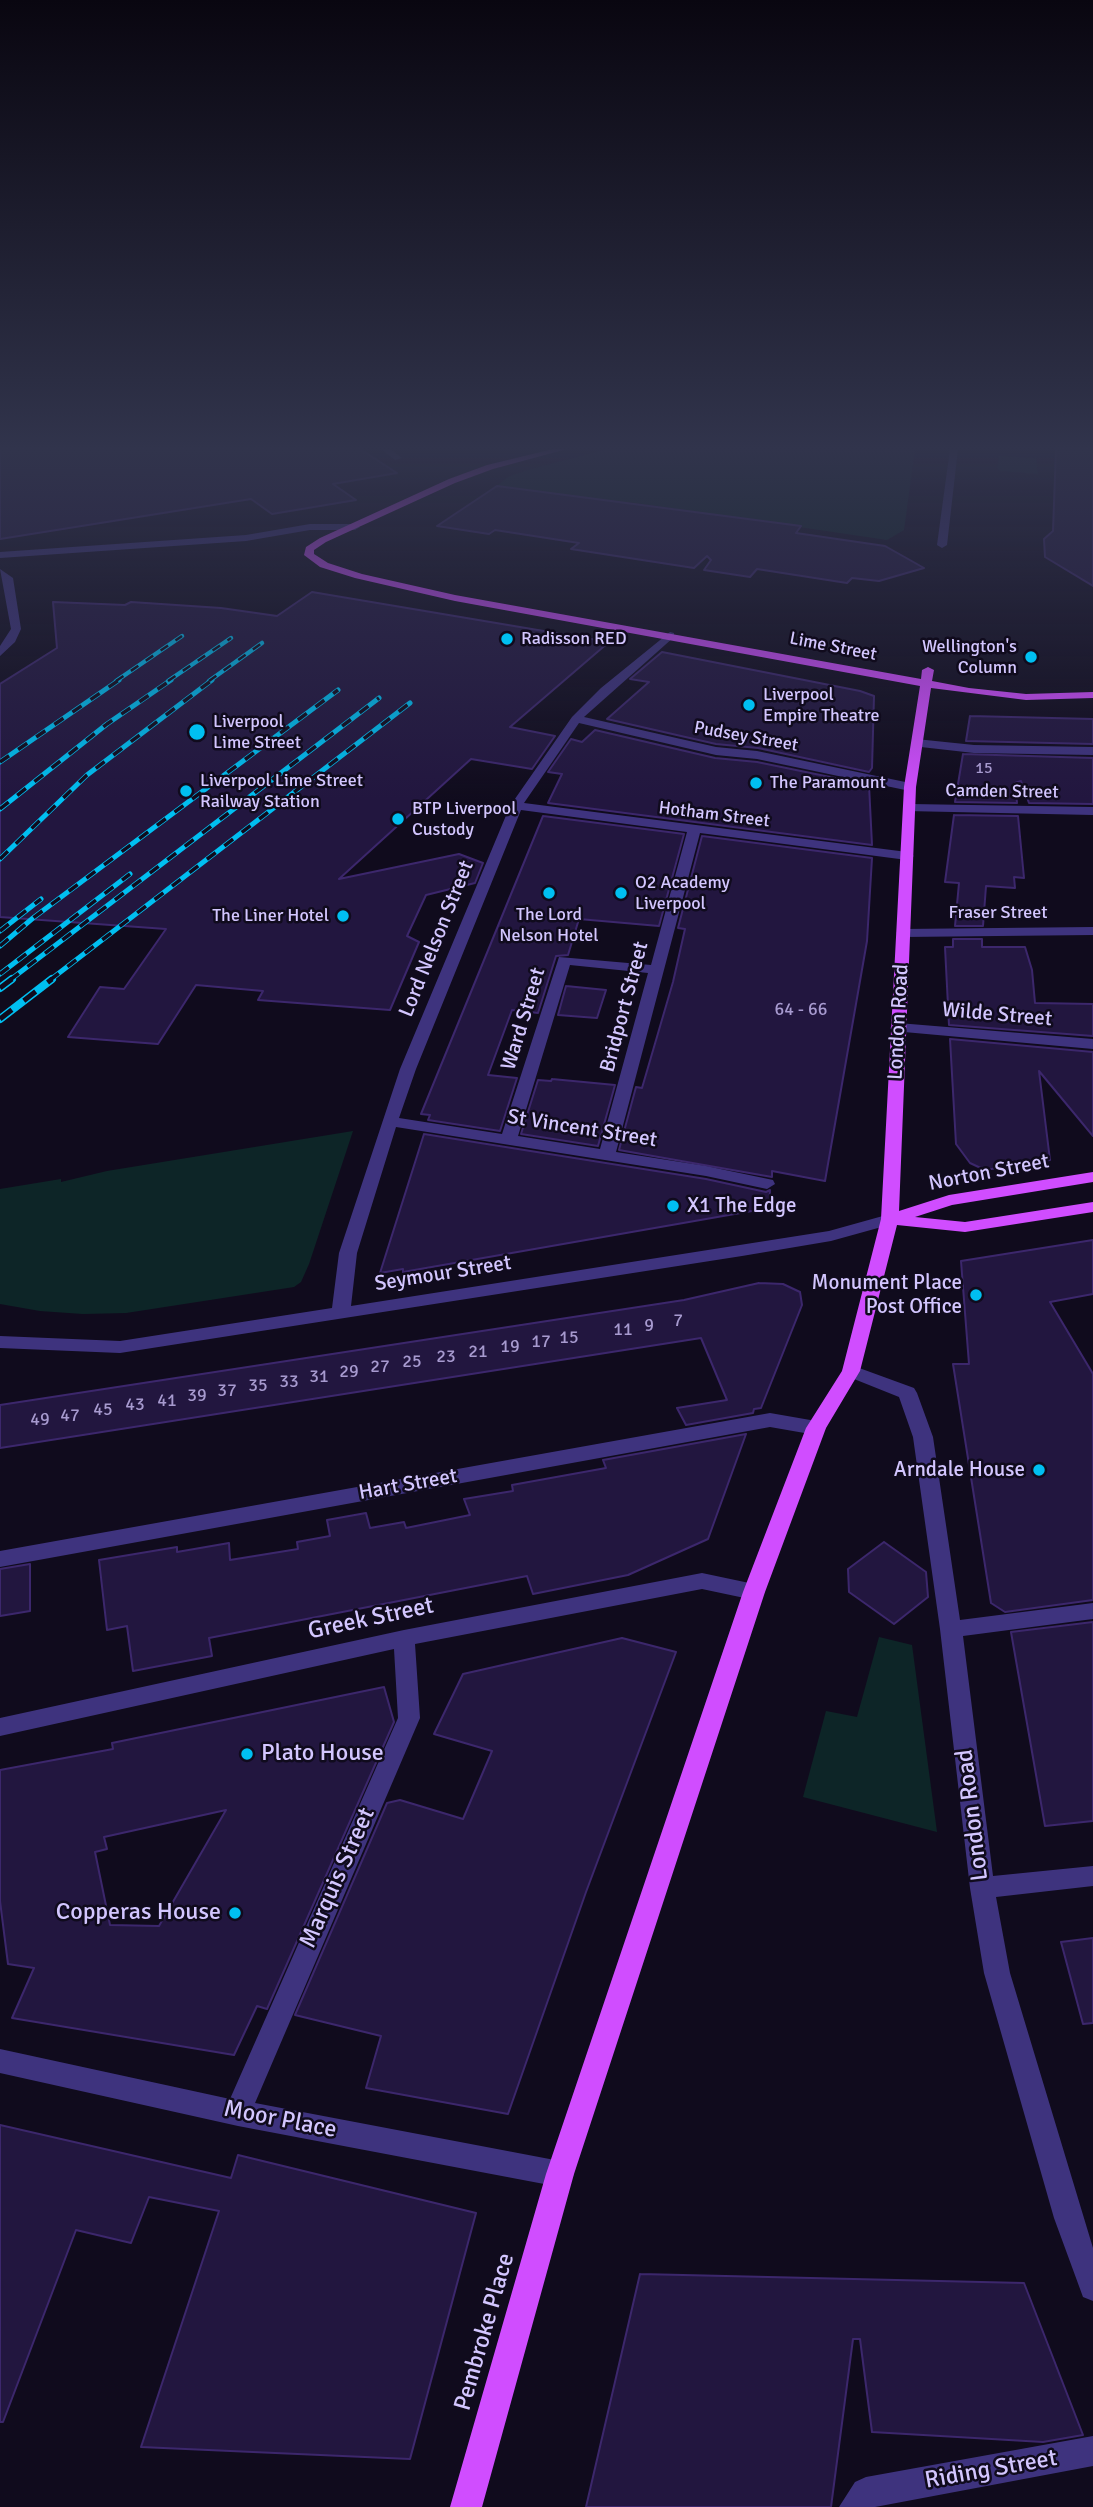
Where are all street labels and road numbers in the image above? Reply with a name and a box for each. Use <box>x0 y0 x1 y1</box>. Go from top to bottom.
street label: Lime Street <box>788 628 878 666</box>
street label: Pudsey Street <box>692 717 800 757</box>
street label: Camden Street <box>945 780 1059 804</box>
street label: Hotham Street <box>657 797 771 833</box>
street label: Lord Nelson Street <box>394 857 480 1021</box>
street label: Fraser Street <box>949 902 1047 924</box>
street label: Bridport Street <box>595 939 655 1075</box>
street label: London Road <box>883 963 915 1081</box>
street label: Ward Street <box>496 965 552 1073</box>
street label: Wilde Street <box>941 998 1053 1032</box>
street label: St Vincent Street <box>505 1105 659 1153</box>
street label: Norton Street <box>927 1149 1051 1197</box>
street label: Seymour Street <box>373 1251 513 1297</box>
street label: Hart Street <box>357 1464 459 1506</box>
street label: Greek Street <box>306 1592 436 1646</box>
street label: London Road <box>951 1748 995 1882</box>
street label: Marquis Street <box>294 1803 382 1953</box>
street label: Moor Place <box>221 2095 339 2145</box>
street label: Pembroke Place <box>449 2250 521 2414</box>
street label: Riding Street <box>923 2444 1059 2496</box>

